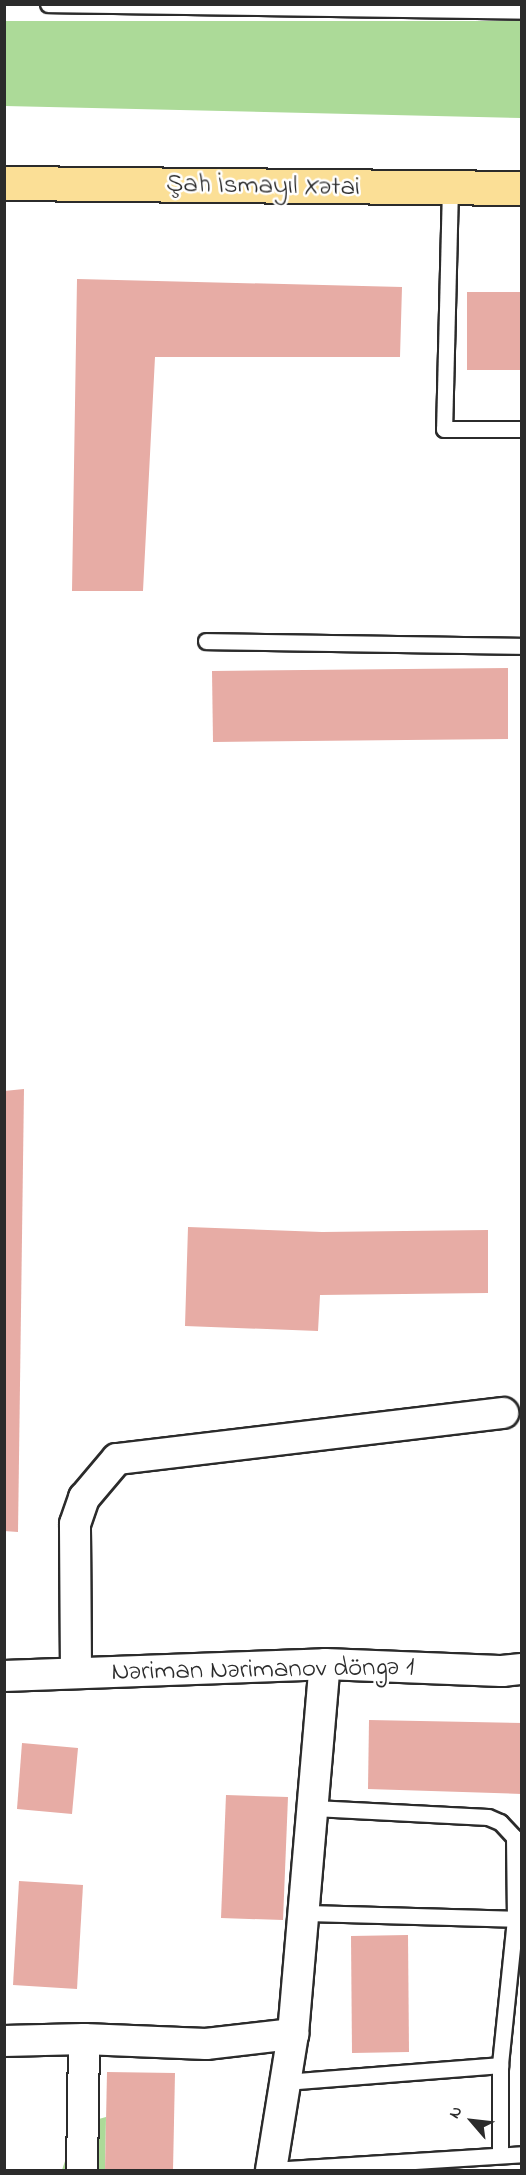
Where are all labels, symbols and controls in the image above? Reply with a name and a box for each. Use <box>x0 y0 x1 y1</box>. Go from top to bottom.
street label: Şah İsmayıl Xətai <box>166 168 360 204</box>
street label: Nəriman Nərimanov döngə 1 <box>111 1651 415 1689</box>
north arrow <box>442 2091 502 2151</box>
text: N <box>443 2102 469 2123</box>

